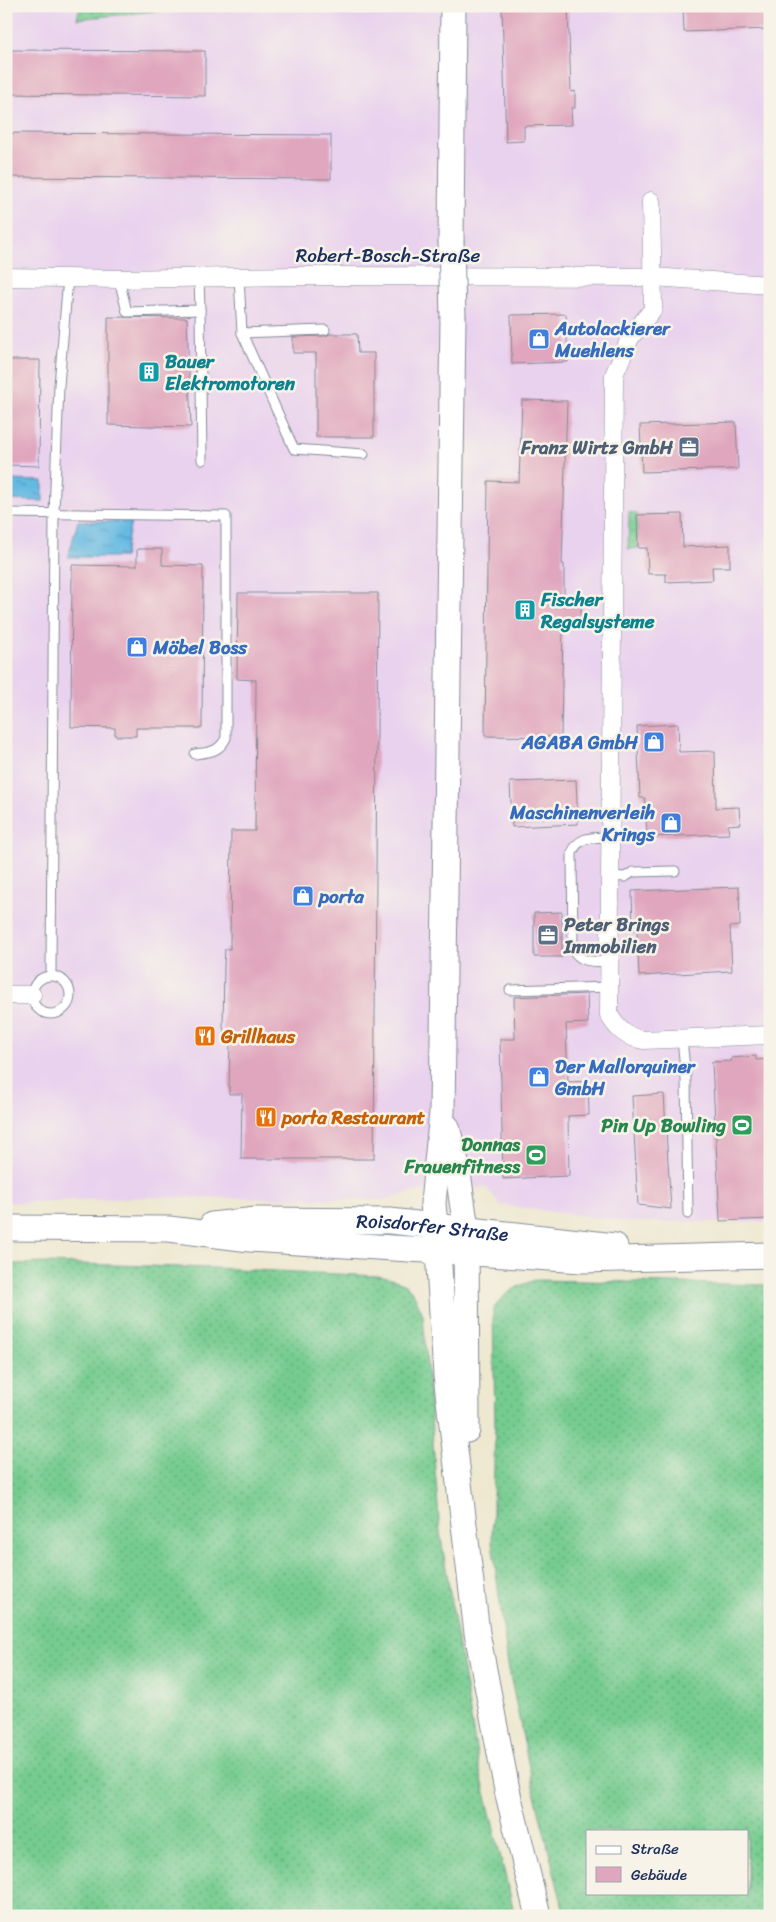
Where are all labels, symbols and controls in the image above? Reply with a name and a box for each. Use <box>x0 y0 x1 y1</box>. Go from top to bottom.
street label: Robert-Bosch-Straße <box>296 239 480 272</box>
place label: Autolackierer Muehlens <box>554 312 671 367</box>
shop icon: Autolackierer Muehlens <box>527 327 551 351</box>
place label: Bauer Elektromotoren <box>165 345 296 400</box>
building icon: Bauer Elektromotoren <box>137 360 161 384</box>
place label: Franz Wirtz GmbH <box>520 431 674 464</box>
office icon: Franz Wirtz GmbH <box>677 435 701 459</box>
place label: Fischer Regalsysteme <box>540 583 655 638</box>
building icon: Fischer Regalsysteme <box>513 598 537 622</box>
place label: Möbel Boss <box>152 631 248 664</box>
shop icon: Möbel Boss <box>125 635 149 659</box>
place label: AGABA GmbH <box>521 726 639 759</box>
shop icon: AGABA GmbH <box>642 730 666 754</box>
place label: Maschinenverleih Krings <box>509 796 656 851</box>
shop icon: Maschinenverleih Krings <box>659 811 683 835</box>
place label: porta <box>317 880 364 913</box>
shop icon: porta <box>291 884 315 908</box>
place label: Peter Brings Immobilien <box>563 908 670 963</box>
office icon: Peter Brings Immobilien <box>536 923 560 947</box>
place label: Grillhaus <box>220 1020 296 1053</box>
restaurant icon: Grillhaus <box>193 1024 217 1048</box>
place label: Der Mallorquiner GmbH <box>554 1050 697 1105</box>
shop icon: Der Mallorquiner GmbH <box>527 1065 551 1089</box>
place label: porta Restaurant <box>280 1101 426 1134</box>
restaurant icon: porta Restaurant <box>254 1105 278 1129</box>
place label: Pin Up Bowling <box>601 1109 726 1142</box>
sports icon: Pin Up Bowling <box>730 1113 754 1137</box>
place label: Donnas Frauenfitness <box>403 1128 521 1183</box>
sports icon: Donnas Frauenfitness <box>524 1143 548 1167</box>
street label: Roisdorfer Straße <box>356 1205 510 1251</box>
legend <box>586 1830 748 1894</box>
text: Straße <box>631 1836 679 1862</box>
text: Gebäude <box>631 1862 687 1888</box>

